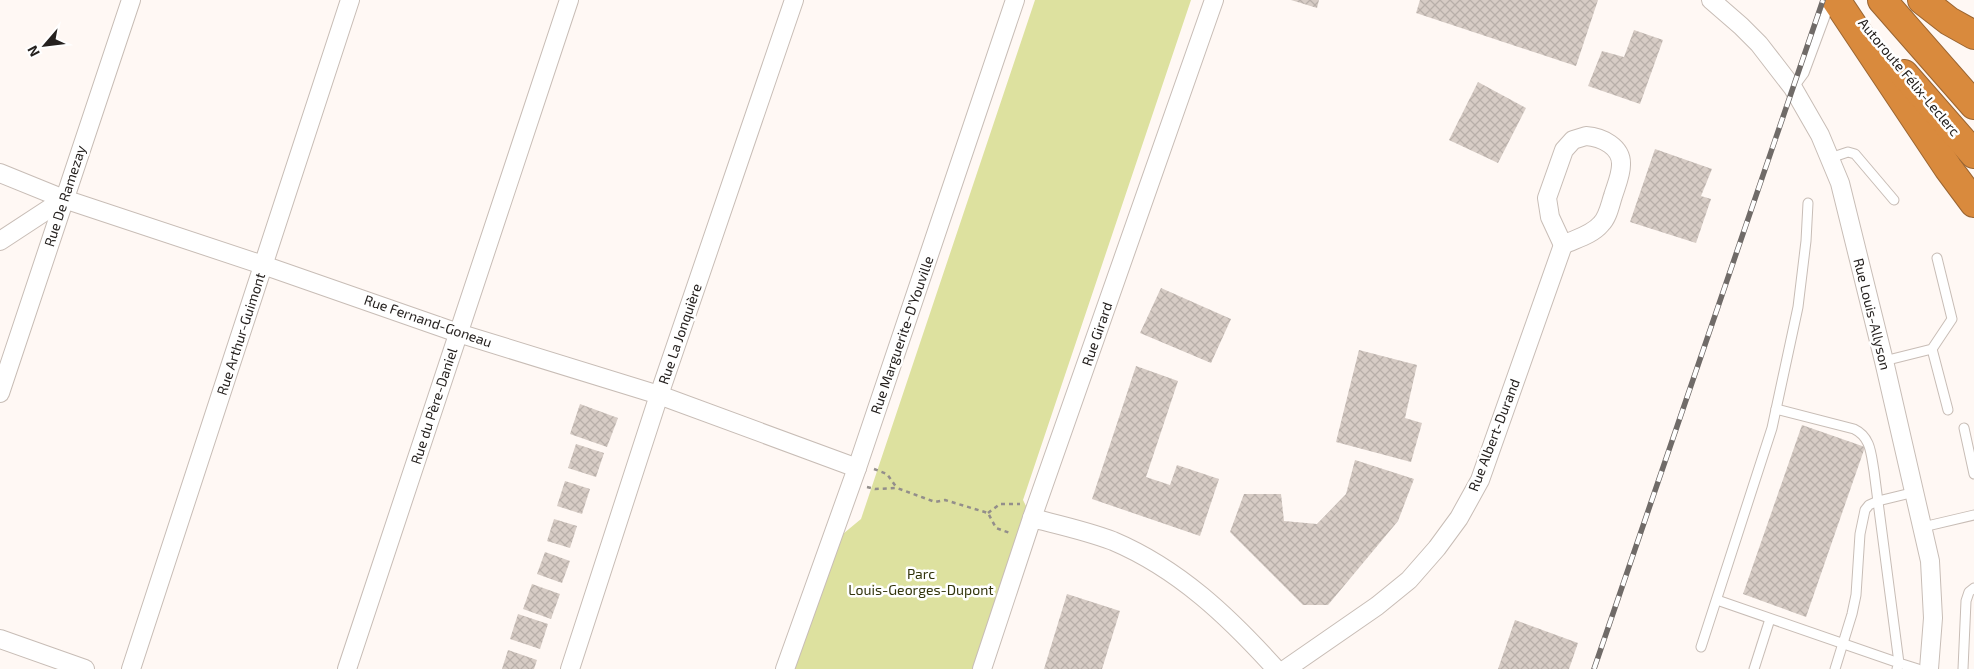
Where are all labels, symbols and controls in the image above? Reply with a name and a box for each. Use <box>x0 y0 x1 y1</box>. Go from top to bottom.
street label: Autoroute Félix-Leclerc <box>1855 14 1964 139</box>
north arrow <box>20 20 70 70</box>
text: N <box>23 43 43 60</box>
street label: Rue De Ramezay <box>40 142 89 249</box>
street label: Rue Marguerite-D'Youville <box>866 253 937 416</box>
street label: Rue Louis-Allyson <box>1850 256 1895 372</box>
street label: Rue Arthur-Guimont <box>213 270 268 397</box>
street label: Rue La Jonquière <box>654 281 705 387</box>
street label: Rue Fernand-Goneau <box>362 291 494 350</box>
street label: Rue Girard <box>1078 300 1115 368</box>
street label: Rue du Père-Daniel <box>407 345 461 466</box>
street label: Rue Albert-Durand <box>1464 376 1523 494</box>
park label: Parc Louis-Georges-Dupont <box>848 565 994 598</box>

